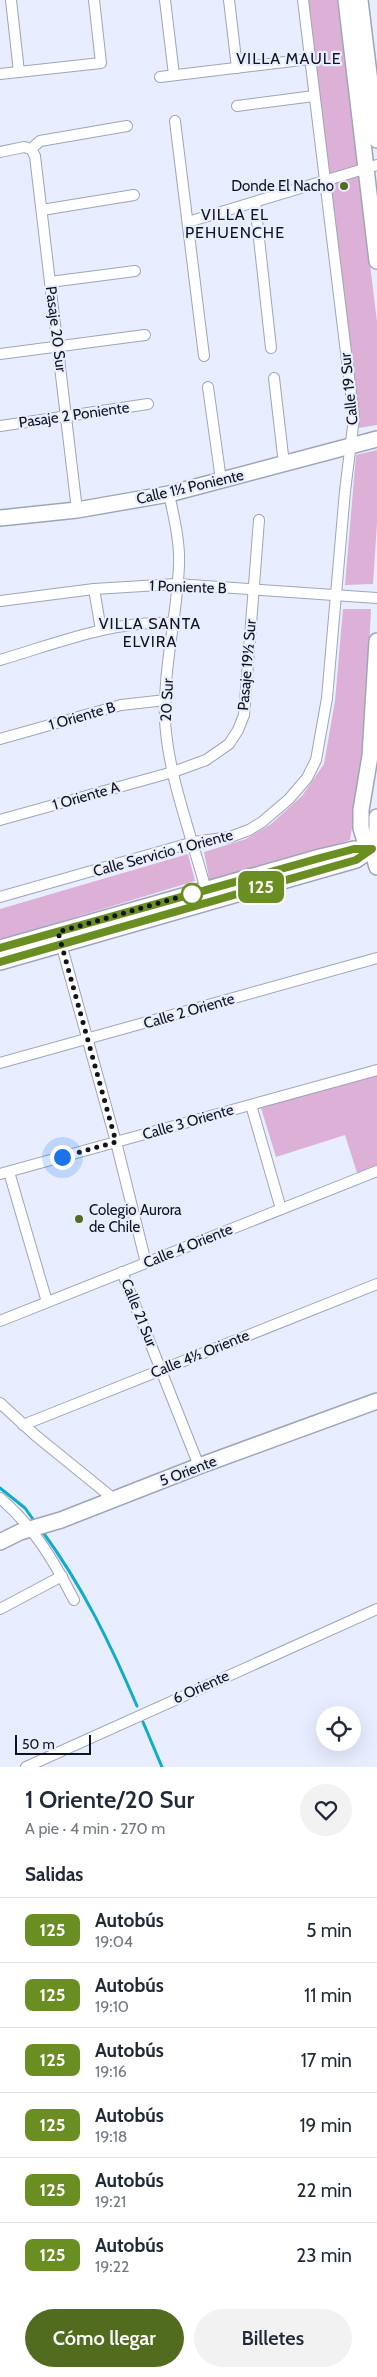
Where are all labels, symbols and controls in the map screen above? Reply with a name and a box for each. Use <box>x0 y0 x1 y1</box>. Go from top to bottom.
district label: VILLA MAULE <box>236 49 342 68</box>
place label: Donde El Nacho <box>231 177 334 195</box>
marker: Donde El Nacho <box>338 180 350 192</box>
district label: VILLA EL PEHUENCHE <box>185 205 285 242</box>
street label: Pasaje 20 Sur <box>42 285 70 373</box>
street label: Calle 19 Sur <box>336 352 362 426</box>
street label: Pasaje 2 Poniente <box>18 398 131 432</box>
street label: Calle 1½ Poniente <box>134 466 246 508</box>
street label: 1 Poniente B <box>149 577 227 597</box>
district label: VILLA SANTA ELVIRA <box>99 614 201 651</box>
street label: Pasaje 19½ Sur <box>234 618 260 711</box>
street label: 20 Sur <box>157 678 177 722</box>
street label: 1 Oriente B <box>47 698 117 734</box>
street label: 1 Oriente A <box>50 778 122 814</box>
street label: Calle Servicio 1 Oriente <box>91 826 235 880</box>
line badge: 125 <box>232 871 290 903</box>
text: 125 <box>248 876 274 898</box>
unlabelled marker <box>181 883 203 905</box>
street label: Calle 2 Oriente <box>141 989 237 1033</box>
street label: Calle 3 Oriente <box>140 1100 236 1144</box>
your location <box>50 1145 75 1170</box>
place label: Colegio Aurora de Chile <box>89 1201 182 1236</box>
marker: Colegio Aurora de Chile <box>73 1213 85 1225</box>
street label: Calle 4 Oriente <box>141 1220 235 1272</box>
street label: Calle 21 Sur <box>117 1276 161 1350</box>
street label: Calle 4½ Oriente <box>148 1326 252 1382</box>
street label: 5 Oriente <box>157 1452 219 1490</box>
street label: 6 Oriente <box>170 1666 232 1707</box>
map controls <box>316 1706 361 1751</box>
button: locate <box>316 1706 361 1751</box>
scale bar <box>15 1732 91 1755</box>
text: 50 m <box>22 1735 55 1753</box>
button: heart <box>300 1784 352 1836</box>
text: 1 Oriente/20 Sur <box>25 1785 194 1814</box>
text: A pie · 4 min · 270 m <box>25 1819 165 1838</box>
text: Salidas <box>25 1863 83 1886</box>
text: Autobús <box>95 1909 164 1932</box>
text: 125 <box>40 1919 65 1941</box>
text: 5 min <box>306 1919 352 1942</box>
text: 19:04 <box>95 1932 133 1951</box>
text: Autobús <box>95 1974 164 1997</box>
text: 125 <box>40 1984 65 2006</box>
text: 11 min <box>304 1984 352 2007</box>
text: 19:10 <box>95 1997 129 2016</box>
text: Autobús <box>95 2039 164 2062</box>
text: 125 <box>40 2049 65 2071</box>
text: 17 min <box>301 2049 352 2072</box>
text: 19:16 <box>95 2062 127 2081</box>
text: Autobús <box>95 2104 164 2127</box>
text: 125 <box>40 2114 65 2136</box>
text: 19 min <box>299 2114 352 2137</box>
text: 19:18 <box>95 2127 128 2146</box>
text: Autobús <box>95 2169 164 2192</box>
text: 125 <box>40 2179 65 2201</box>
text: 22 min <box>297 2179 352 2202</box>
text: 19:21 <box>95 2192 126 2211</box>
text: Autobús <box>95 2234 164 2257</box>
text: 125 <box>40 2244 65 2266</box>
text: 23 min <box>296 2244 352 2267</box>
text: 19:22 <box>95 2257 129 2276</box>
button: Cómo llegar <box>25 2309 184 2367</box>
button: Billetes <box>194 2309 352 2367</box>

